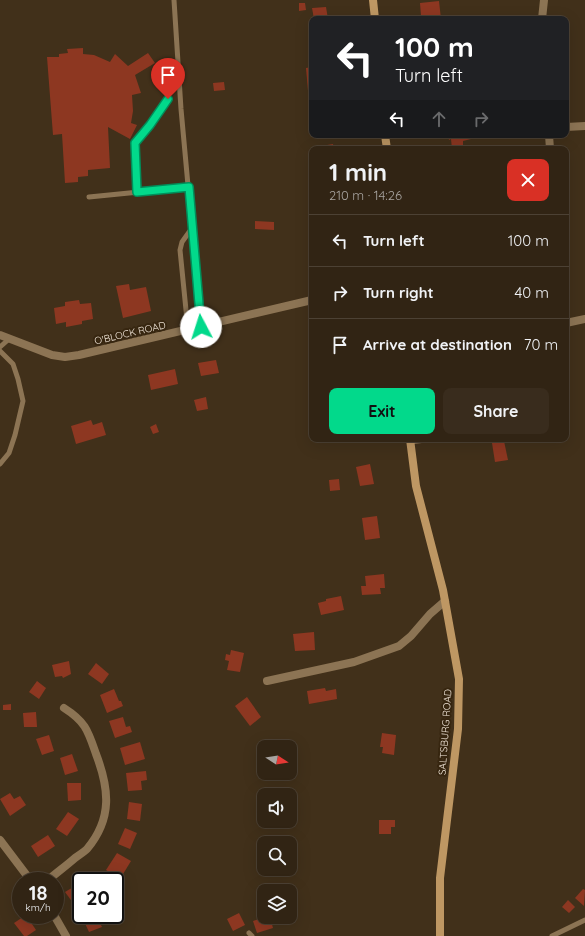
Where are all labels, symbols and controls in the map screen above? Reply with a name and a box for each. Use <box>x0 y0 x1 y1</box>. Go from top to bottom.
text: 100 m <box>395 29 474 64</box>
icon: left <box>329 32 381 84</box>
pin <box>151 58 185 99</box>
icon: arrive <box>157 64 179 86</box>
text: Turn left <box>395 64 463 87</box>
icon: left <box>386 108 408 130</box>
icon: ahead <box>428 108 450 130</box>
icon: right <box>470 108 492 130</box>
text: 1 min <box>329 157 387 187</box>
button: close <box>507 159 549 201</box>
text: 210 m · 14:26 <box>329 187 402 203</box>
icon: left <box>329 230 351 252</box>
text: Turn left <box>363 231 425 250</box>
text: 100 m <box>508 231 549 250</box>
icon: right <box>329 282 351 304</box>
text: Turn right <box>363 283 434 302</box>
text: 40 m <box>514 283 549 302</box>
position arrow <box>180 306 222 348</box>
street label: O'BLOCK ROAD <box>93 318 167 348</box>
icon: arrive <box>329 334 351 356</box>
text: Arrive at destination <box>363 335 512 354</box>
text: 70 m <box>524 335 558 354</box>
button: Exit <box>329 388 435 434</box>
button: Share <box>443 388 549 434</box>
street label: SALTSBURG ROAD <box>436 689 454 775</box>
north arrow <box>257 740 297 780</box>
map controls <box>257 740 297 924</box>
button: sound <box>257 788 297 828</box>
button: search <box>257 836 297 876</box>
speed limit sign: 20 <box>72 872 124 924</box>
text: 18 <box>29 880 47 905</box>
button: layers <box>257 884 297 924</box>
text: km/h <box>25 901 51 914</box>

